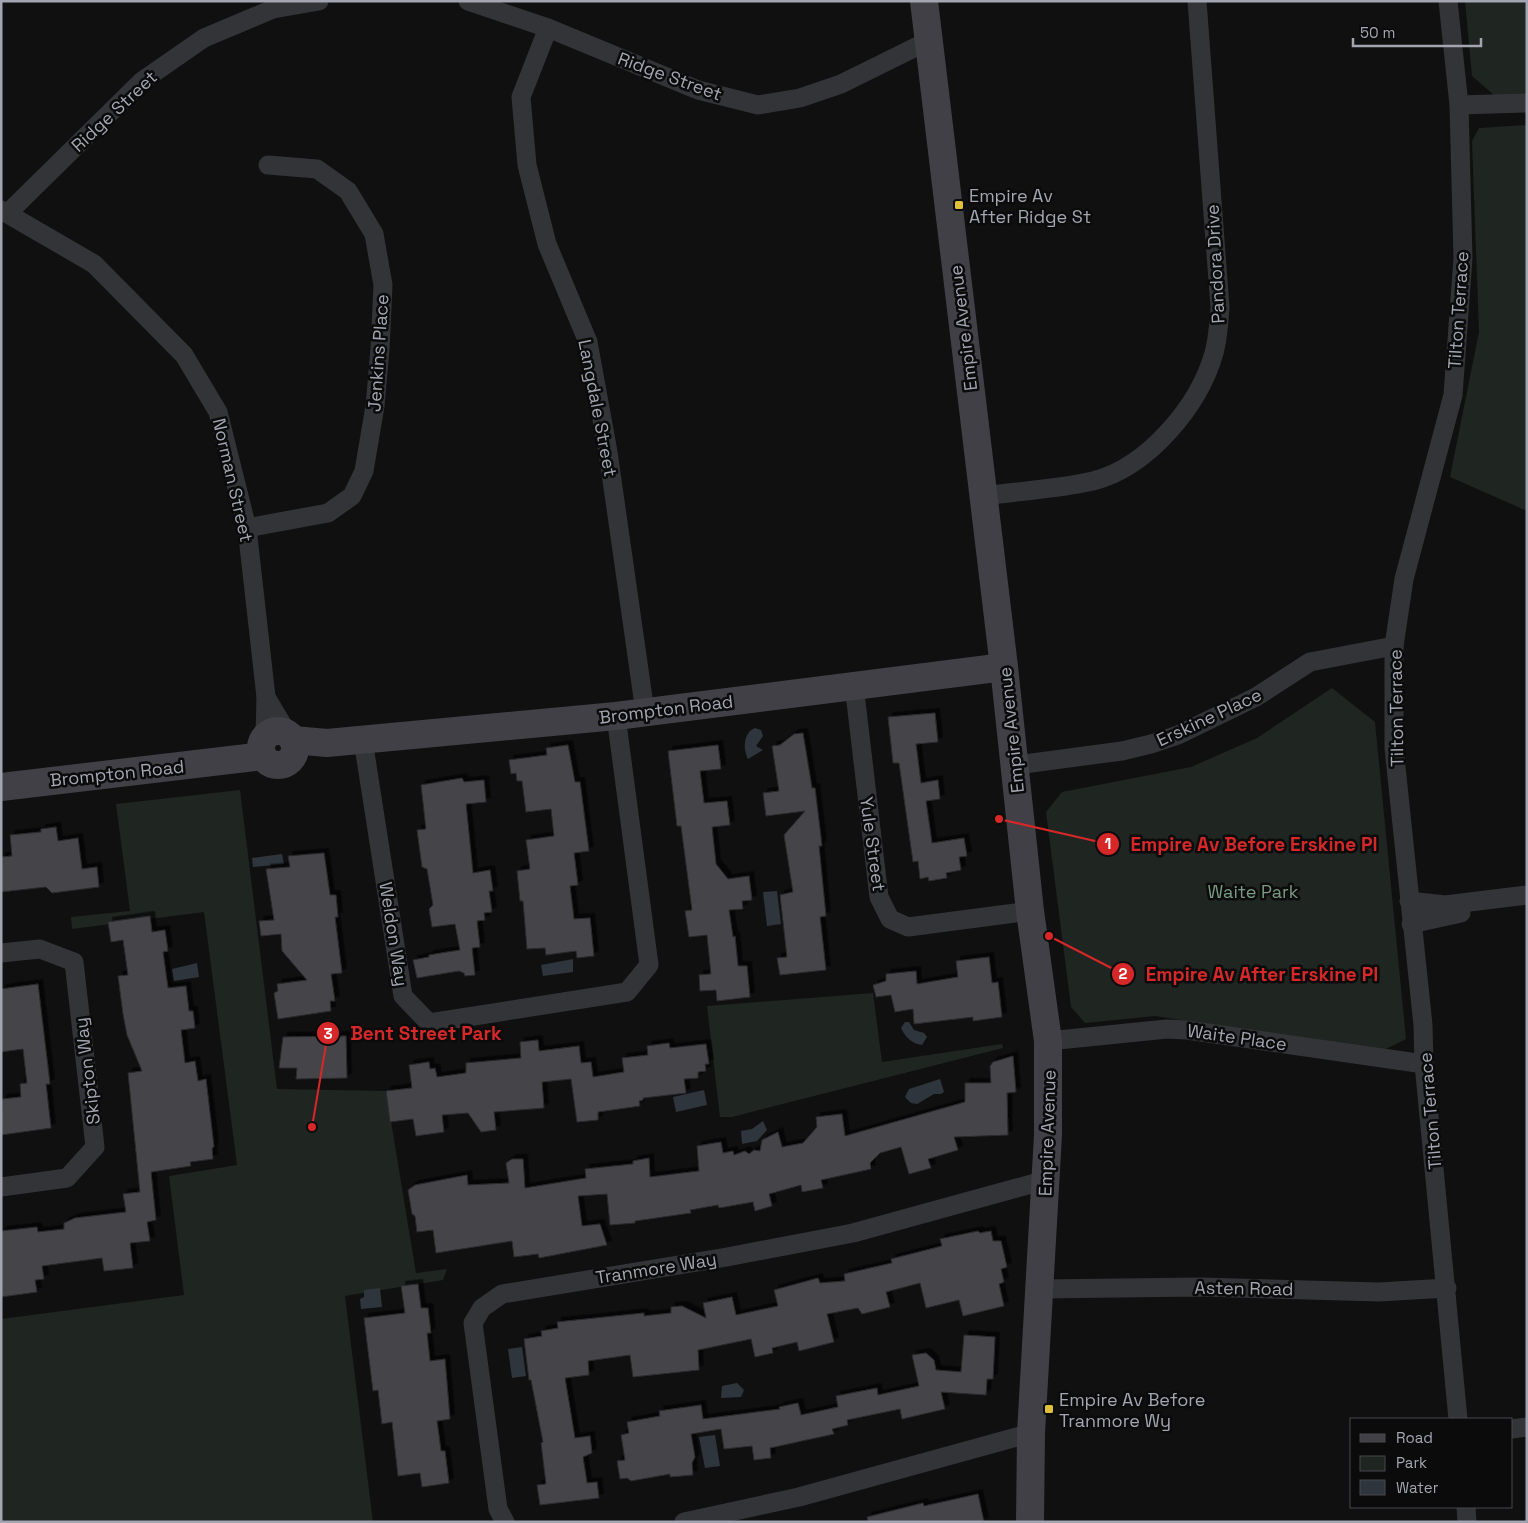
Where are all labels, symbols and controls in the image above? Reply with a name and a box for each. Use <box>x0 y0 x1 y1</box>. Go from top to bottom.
scale bar <box>1353 15 1480 47</box>
text: 50 m <box>1360 23 1395 42</box>
street label: Ridge Street <box>615 47 725 105</box>
street label: Ridge Street <box>66 65 162 157</box>
place label: Empire Av After Ridge St <box>969 184 1091 228</box>
marker: Empire Av After Ridge St <box>953 199 965 211</box>
street label: Pandora Drive <box>1200 204 1230 324</box>
street label: Tilton Terrace <box>1442 250 1474 370</box>
street label: Empire Avenue <box>944 264 982 392</box>
street label: Jenkins Place <box>362 293 394 413</box>
street label: Langdale Street <box>573 337 623 479</box>
street label: Norman Street <box>208 416 258 544</box>
street label: Tilton Terrace <box>1383 649 1409 767</box>
street label: Empire Avenue <box>993 666 1029 794</box>
street label: Erskine Place <box>1153 683 1265 751</box>
street label: Brompton Road <box>598 689 734 729</box>
street label: Brompton Road <box>49 755 185 791</box>
street label: Yule Street <box>855 795 891 893</box>
callout: Empire Av Before Erskine Pl <box>1095 827 1388 861</box>
text: Empire Av Before Erskine Pl <box>1130 832 1378 857</box>
text: 1 <box>1105 834 1111 853</box>
street label: Weldon Way <box>374 880 414 988</box>
park label: Waite Park <box>1208 880 1299 903</box>
callout: Empire Av After Erskine Pl <box>1111 957 1389 991</box>
text: Empire Av After Erskine Pl <box>1146 962 1378 987</box>
text: 2 <box>1119 964 1128 983</box>
street label: Skipton Way <box>69 1016 105 1126</box>
callout: Bent Street Park <box>316 1016 512 1050</box>
street label: Waite Place <box>1186 1019 1288 1055</box>
text: Bent Street Park <box>350 1021 502 1046</box>
text: 3 <box>323 1024 333 1043</box>
street label: Tilton Terrace <box>1413 1051 1447 1171</box>
street label: Empire Avenue <box>1033 1069 1061 1197</box>
street label: Tranmore Way <box>594 1247 718 1289</box>
street label: Asten Road <box>1194 1276 1294 1300</box>
place label: Empire Av Before Tranmore Wy <box>1059 1388 1205 1432</box>
marker: Empire Av Before Tranmore Wy <box>1043 1403 1055 1415</box>
legend <box>1350 1418 1513 1508</box>
text: Road <box>1396 1428 1433 1447</box>
text: Park <box>1396 1453 1427 1472</box>
text: Water <box>1396 1478 1439 1497</box>

